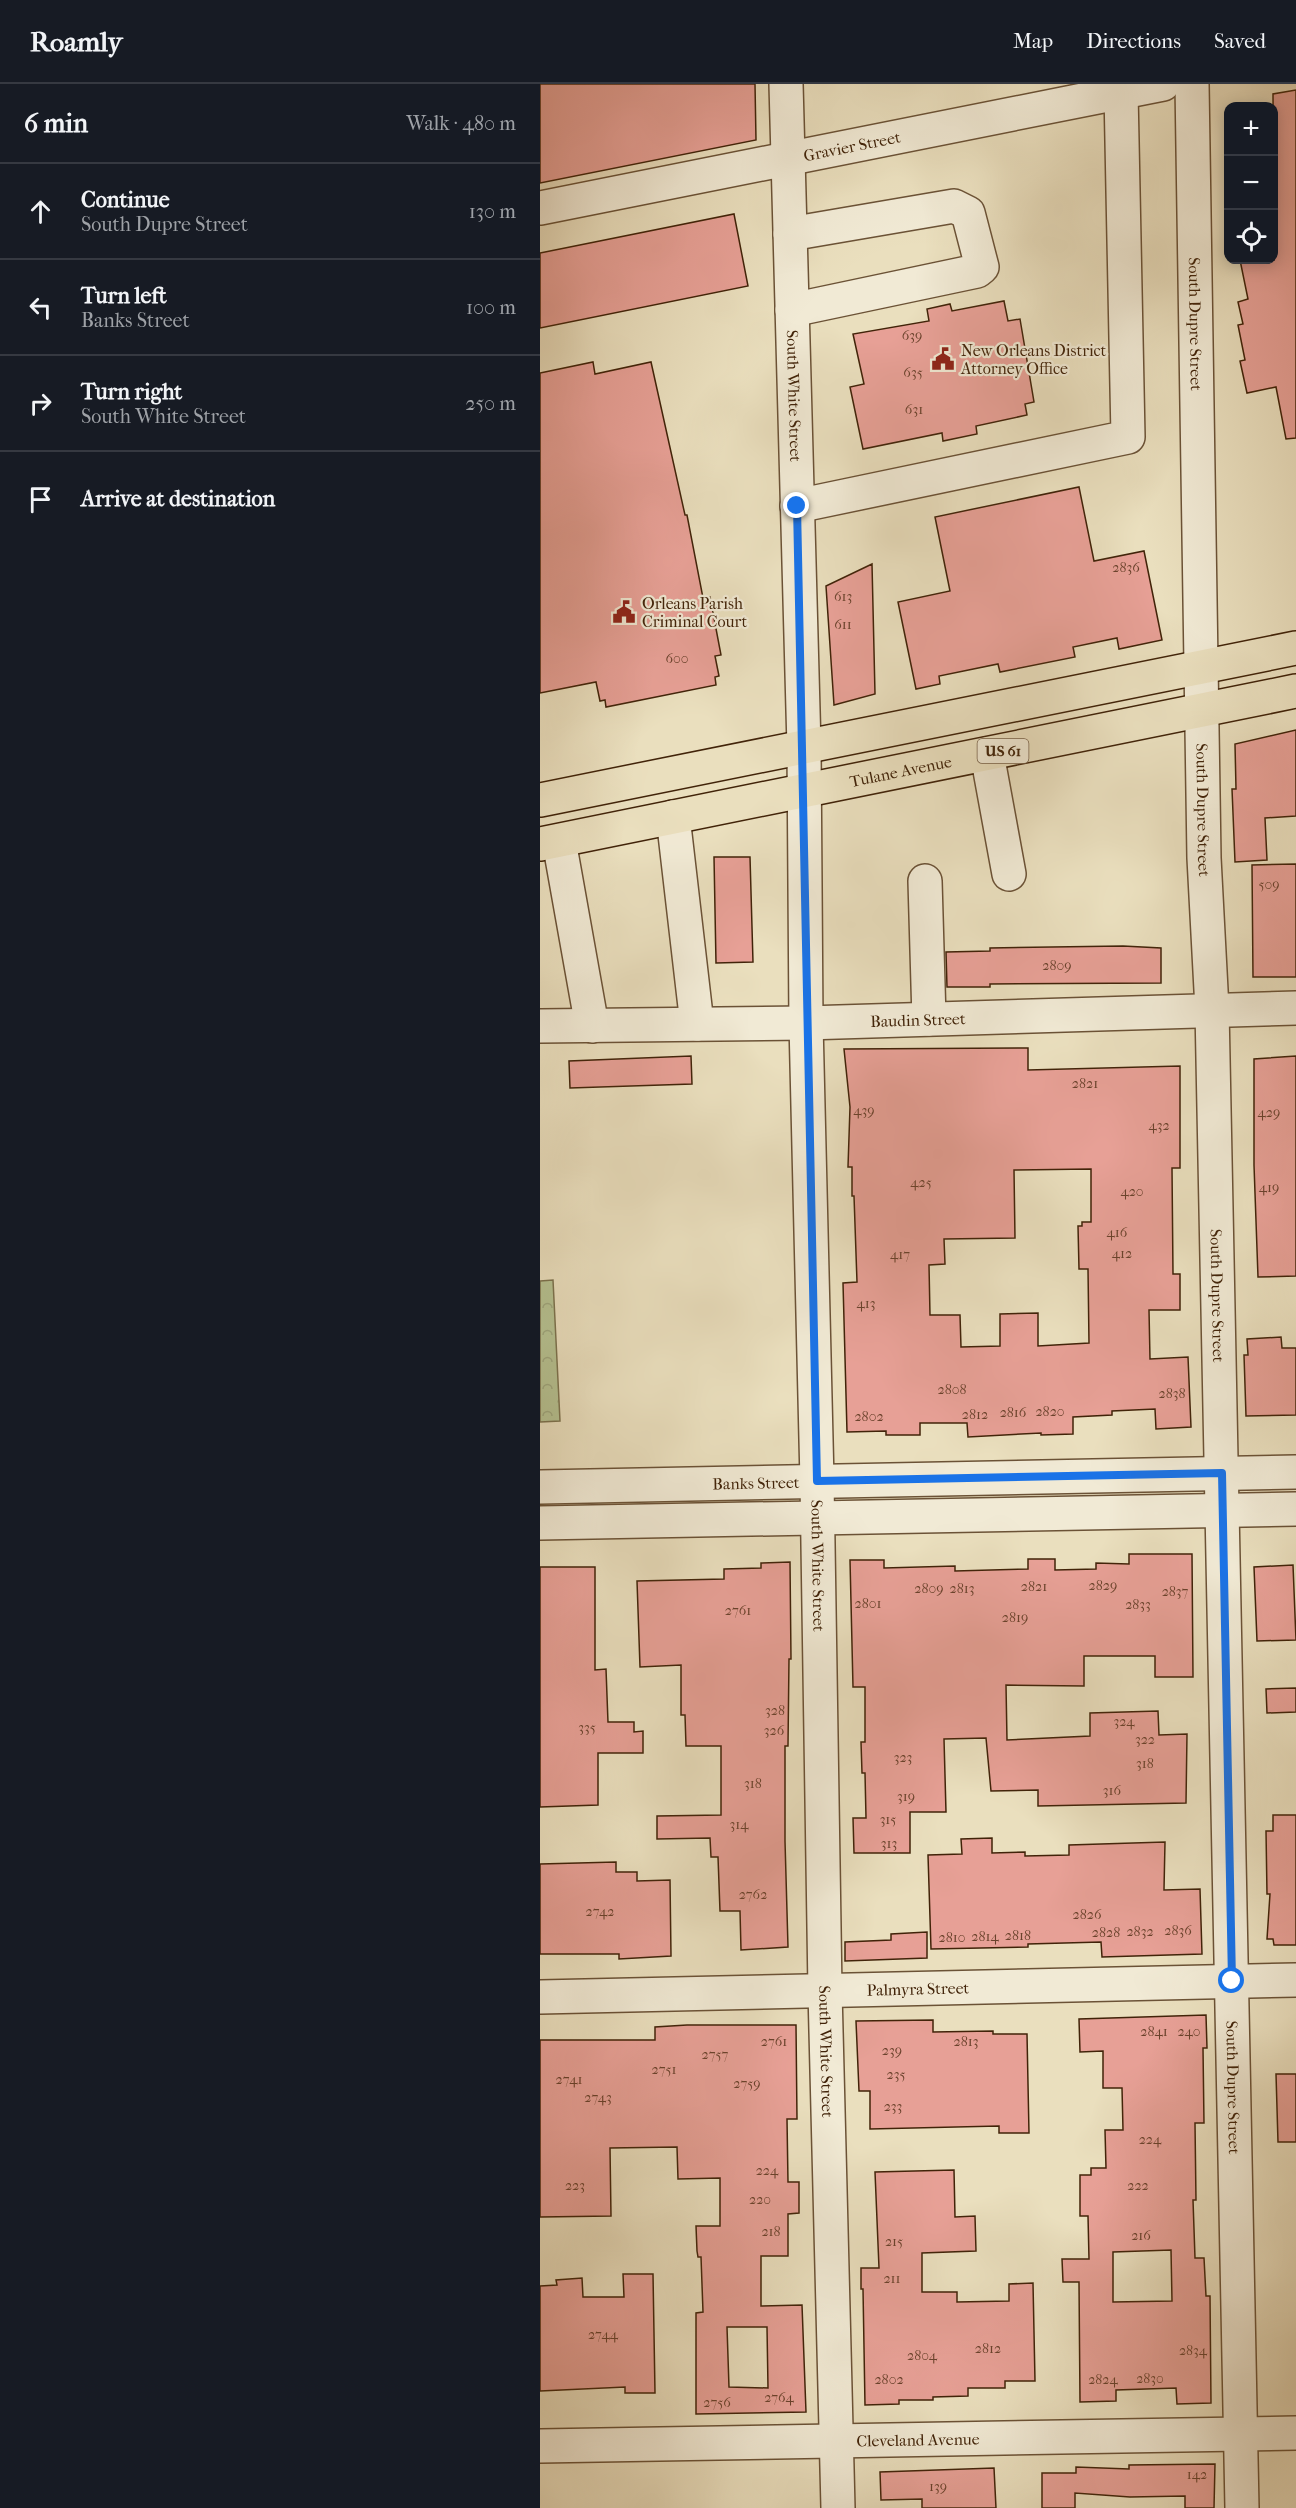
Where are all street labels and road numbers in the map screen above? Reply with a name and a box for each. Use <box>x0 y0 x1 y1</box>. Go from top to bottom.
street label: Gravier Street <box>802 127 902 165</box>
street label: South Dupre Street <box>1185 257 1206 391</box>
street label: South White Street <box>783 330 806 462</box>
road number: US 61 <box>978 739 1028 763</box>
street label: South Dupre Street <box>1193 743 1214 877</box>
street label: Tulane Avenue <box>848 751 953 791</box>
street label: Baudin Street <box>870 1009 966 1031</box>
street label: South Dupre Street <box>1207 1229 1229 1363</box>
street label: Banks Street <box>712 1472 800 1493</box>
street label: South White Street <box>808 1499 829 1632</box>
street label: Palmyra Street <box>866 1978 970 1999</box>
street label: South White Street <box>815 1985 838 2118</box>
street label: South Dupre Street <box>1223 2021 1244 2155</box>
street label: Cleveland Avenue <box>856 2429 980 2450</box>

